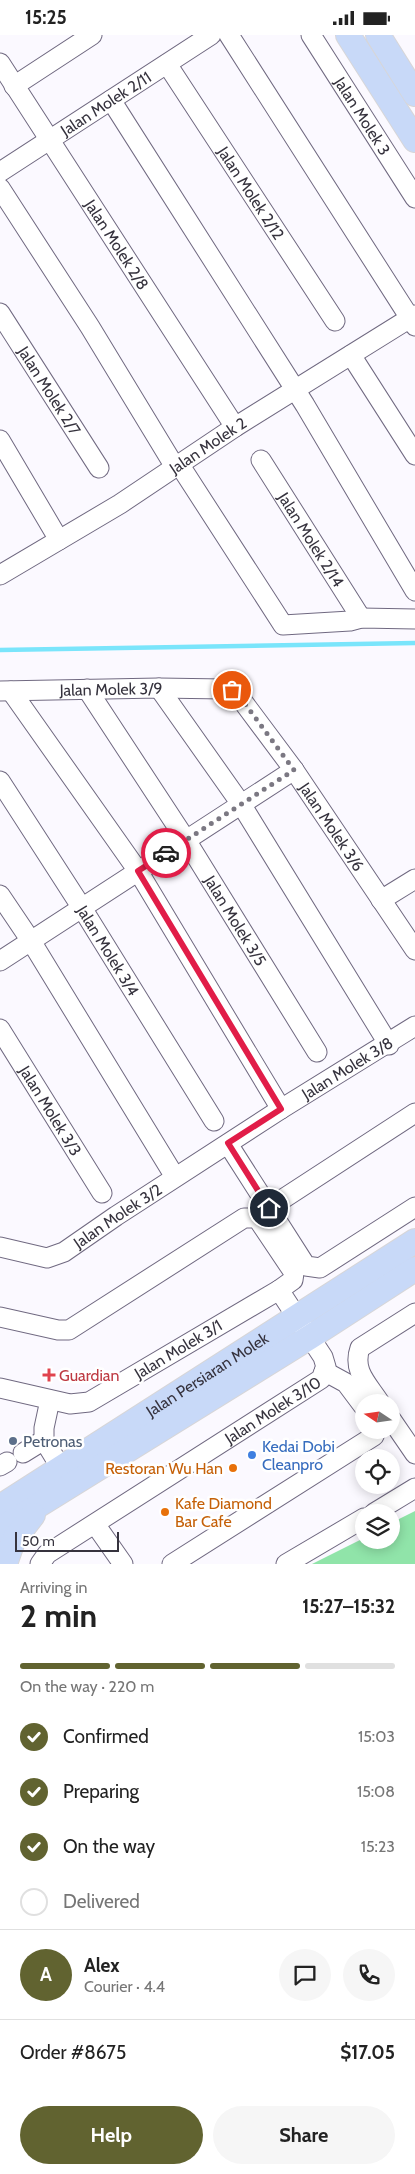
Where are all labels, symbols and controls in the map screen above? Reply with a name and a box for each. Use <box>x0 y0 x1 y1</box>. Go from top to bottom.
text: 15:25 <box>25 6 67 29</box>
street label: Jalan Molek 2/11 <box>56 68 155 141</box>
street label: Jalan Molek 3 <box>330 73 394 159</box>
street label: Jalan Molek 2/12 <box>213 142 288 243</box>
street label: Jalan Molek 2/8 <box>80 195 153 293</box>
street label: Jalan Molek 2/7 <box>13 342 84 439</box>
street label: Jalan Molek 2 <box>165 413 250 479</box>
street label: Jalan Molek 2/14 <box>273 488 348 590</box>
pin <box>211 669 253 711</box>
icon: bag <box>218 676 246 704</box>
street label: Jalan Molek 3/9 <box>58 679 163 700</box>
street label: Jalan Molek 3/6 <box>295 778 368 875</box>
courier <box>141 828 191 878</box>
icon: car <box>152 839 180 867</box>
street label: Jalan Molek 3/5 <box>200 871 270 969</box>
street label: Jalan Molek 3/4 <box>72 901 143 999</box>
street label: Jalan Molek 3/8 <box>298 1033 396 1104</box>
street label: Jalan Molek 3/3 <box>15 1061 85 1159</box>
street label: Jalan Molek 3/2 <box>69 1180 166 1253</box>
pin <box>248 1187 290 1229</box>
icon: home <box>255 1194 283 1222</box>
street label: Jalan Molek 3/1 <box>130 1316 226 1384</box>
street label: Jalan Persiaran Molek <box>142 1328 273 1421</box>
place label: Guardian <box>59 1366 120 1385</box>
marker: Guardian <box>43 1369 55 1381</box>
street label: Jalan Molek 3/10 <box>221 1373 324 1448</box>
north arrow <box>355 1394 400 1439</box>
map controls <box>355 1394 400 1549</box>
place label: Petronas <box>23 1432 83 1451</box>
marker: Petronas <box>7 1435 19 1447</box>
place label: Kedai Dobi Cleanpro <box>262 1437 335 1474</box>
marker: Kedai Dobi Cleanpro <box>246 1449 258 1461</box>
button: locate <box>355 1449 400 1494</box>
place label: Restoran Wu Han <box>105 1459 223 1478</box>
marker: Restoran Wu Han <box>227 1462 239 1474</box>
place label: Kafe Diamond Bar Cafe <box>175 1494 272 1531</box>
button: layers <box>355 1504 400 1549</box>
marker: Kafe Diamond Bar Cafe <box>159 1506 171 1518</box>
scale bar <box>15 1529 119 1552</box>
text: 50 m <box>22 1532 55 1550</box>
text: Arriving in <box>20 1578 87 1597</box>
text: 15:27–15:32 <box>302 1595 395 1618</box>
text: 2 min <box>20 1596 97 1635</box>
text: On the way · 220 m <box>20 1677 154 1696</box>
icon: check <box>20 1723 48 1751</box>
text: Confirmed <box>63 1725 149 1748</box>
text: 15:03 <box>358 1727 395 1746</box>
icon: check <box>20 1778 48 1806</box>
text: Preparing <box>63 1780 139 1803</box>
text: 15:08 <box>357 1782 395 1801</box>
icon: check <box>20 1833 48 1861</box>
text: On the way <box>63 1835 155 1858</box>
text: 15:23 <box>361 1837 395 1856</box>
text: Delivered <box>63 1890 140 1913</box>
button: chat <box>279 1949 331 2001</box>
button: phone <box>343 1949 395 2001</box>
text: Alex <box>84 1954 120 1977</box>
text: A <box>40 1963 52 1986</box>
text: Courier · 4.4 <box>84 1977 165 1996</box>
text: Order #8675 <box>20 2041 126 2064</box>
text: $17.05 <box>340 2041 395 2064</box>
button: Help <box>20 2106 203 2164</box>
button: Share <box>213 2106 395 2164</box>

